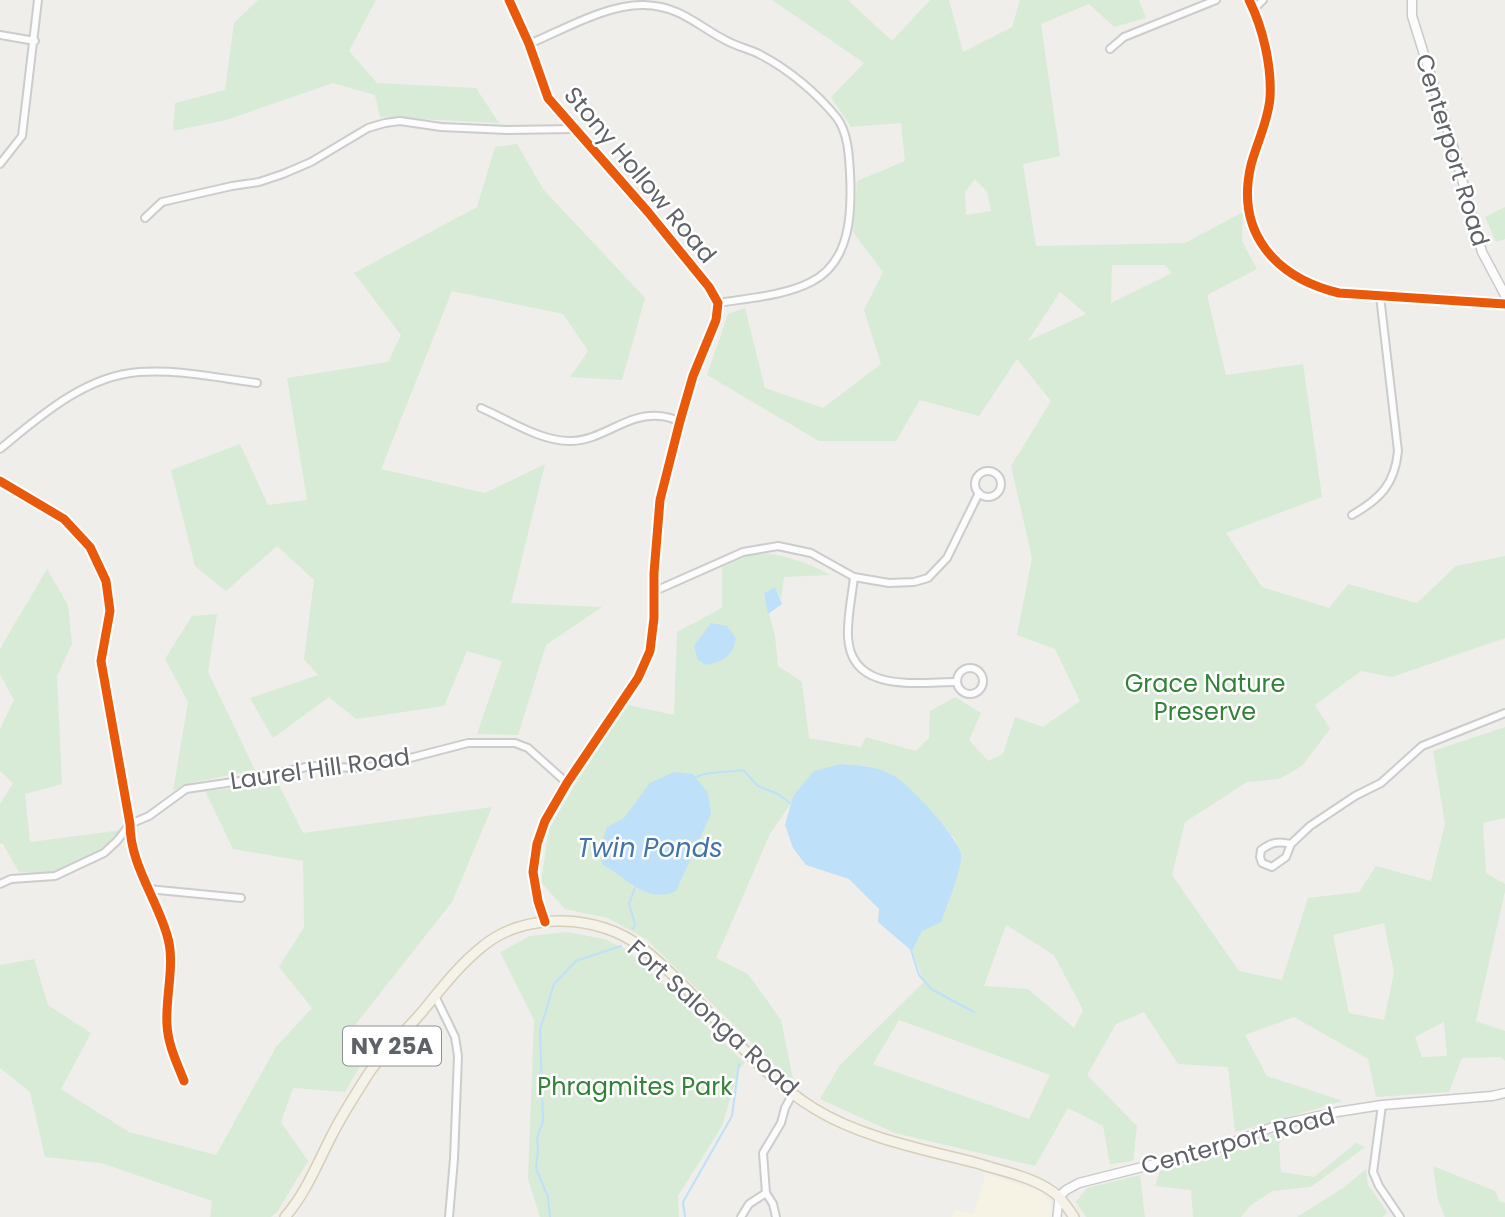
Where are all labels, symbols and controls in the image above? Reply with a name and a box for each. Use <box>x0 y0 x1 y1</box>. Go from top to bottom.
street label: Centerport Road <box>1408 50 1497 250</box>
street label: Stony Hollow Road <box>557 79 724 270</box>
park label: Grace Nature Preserve <box>1125 667 1285 728</box>
street label: Laurel Hill Road <box>228 740 412 797</box>
water label: Twin Ponds <box>577 830 723 866</box>
street label: Fort Salonga Road <box>621 932 806 1103</box>
road number: NY 25A <box>343 1026 441 1065</box>
park label: Phragmites Park <box>537 1070 733 1103</box>
street label: Centerport Road <box>1137 1099 1338 1182</box>

